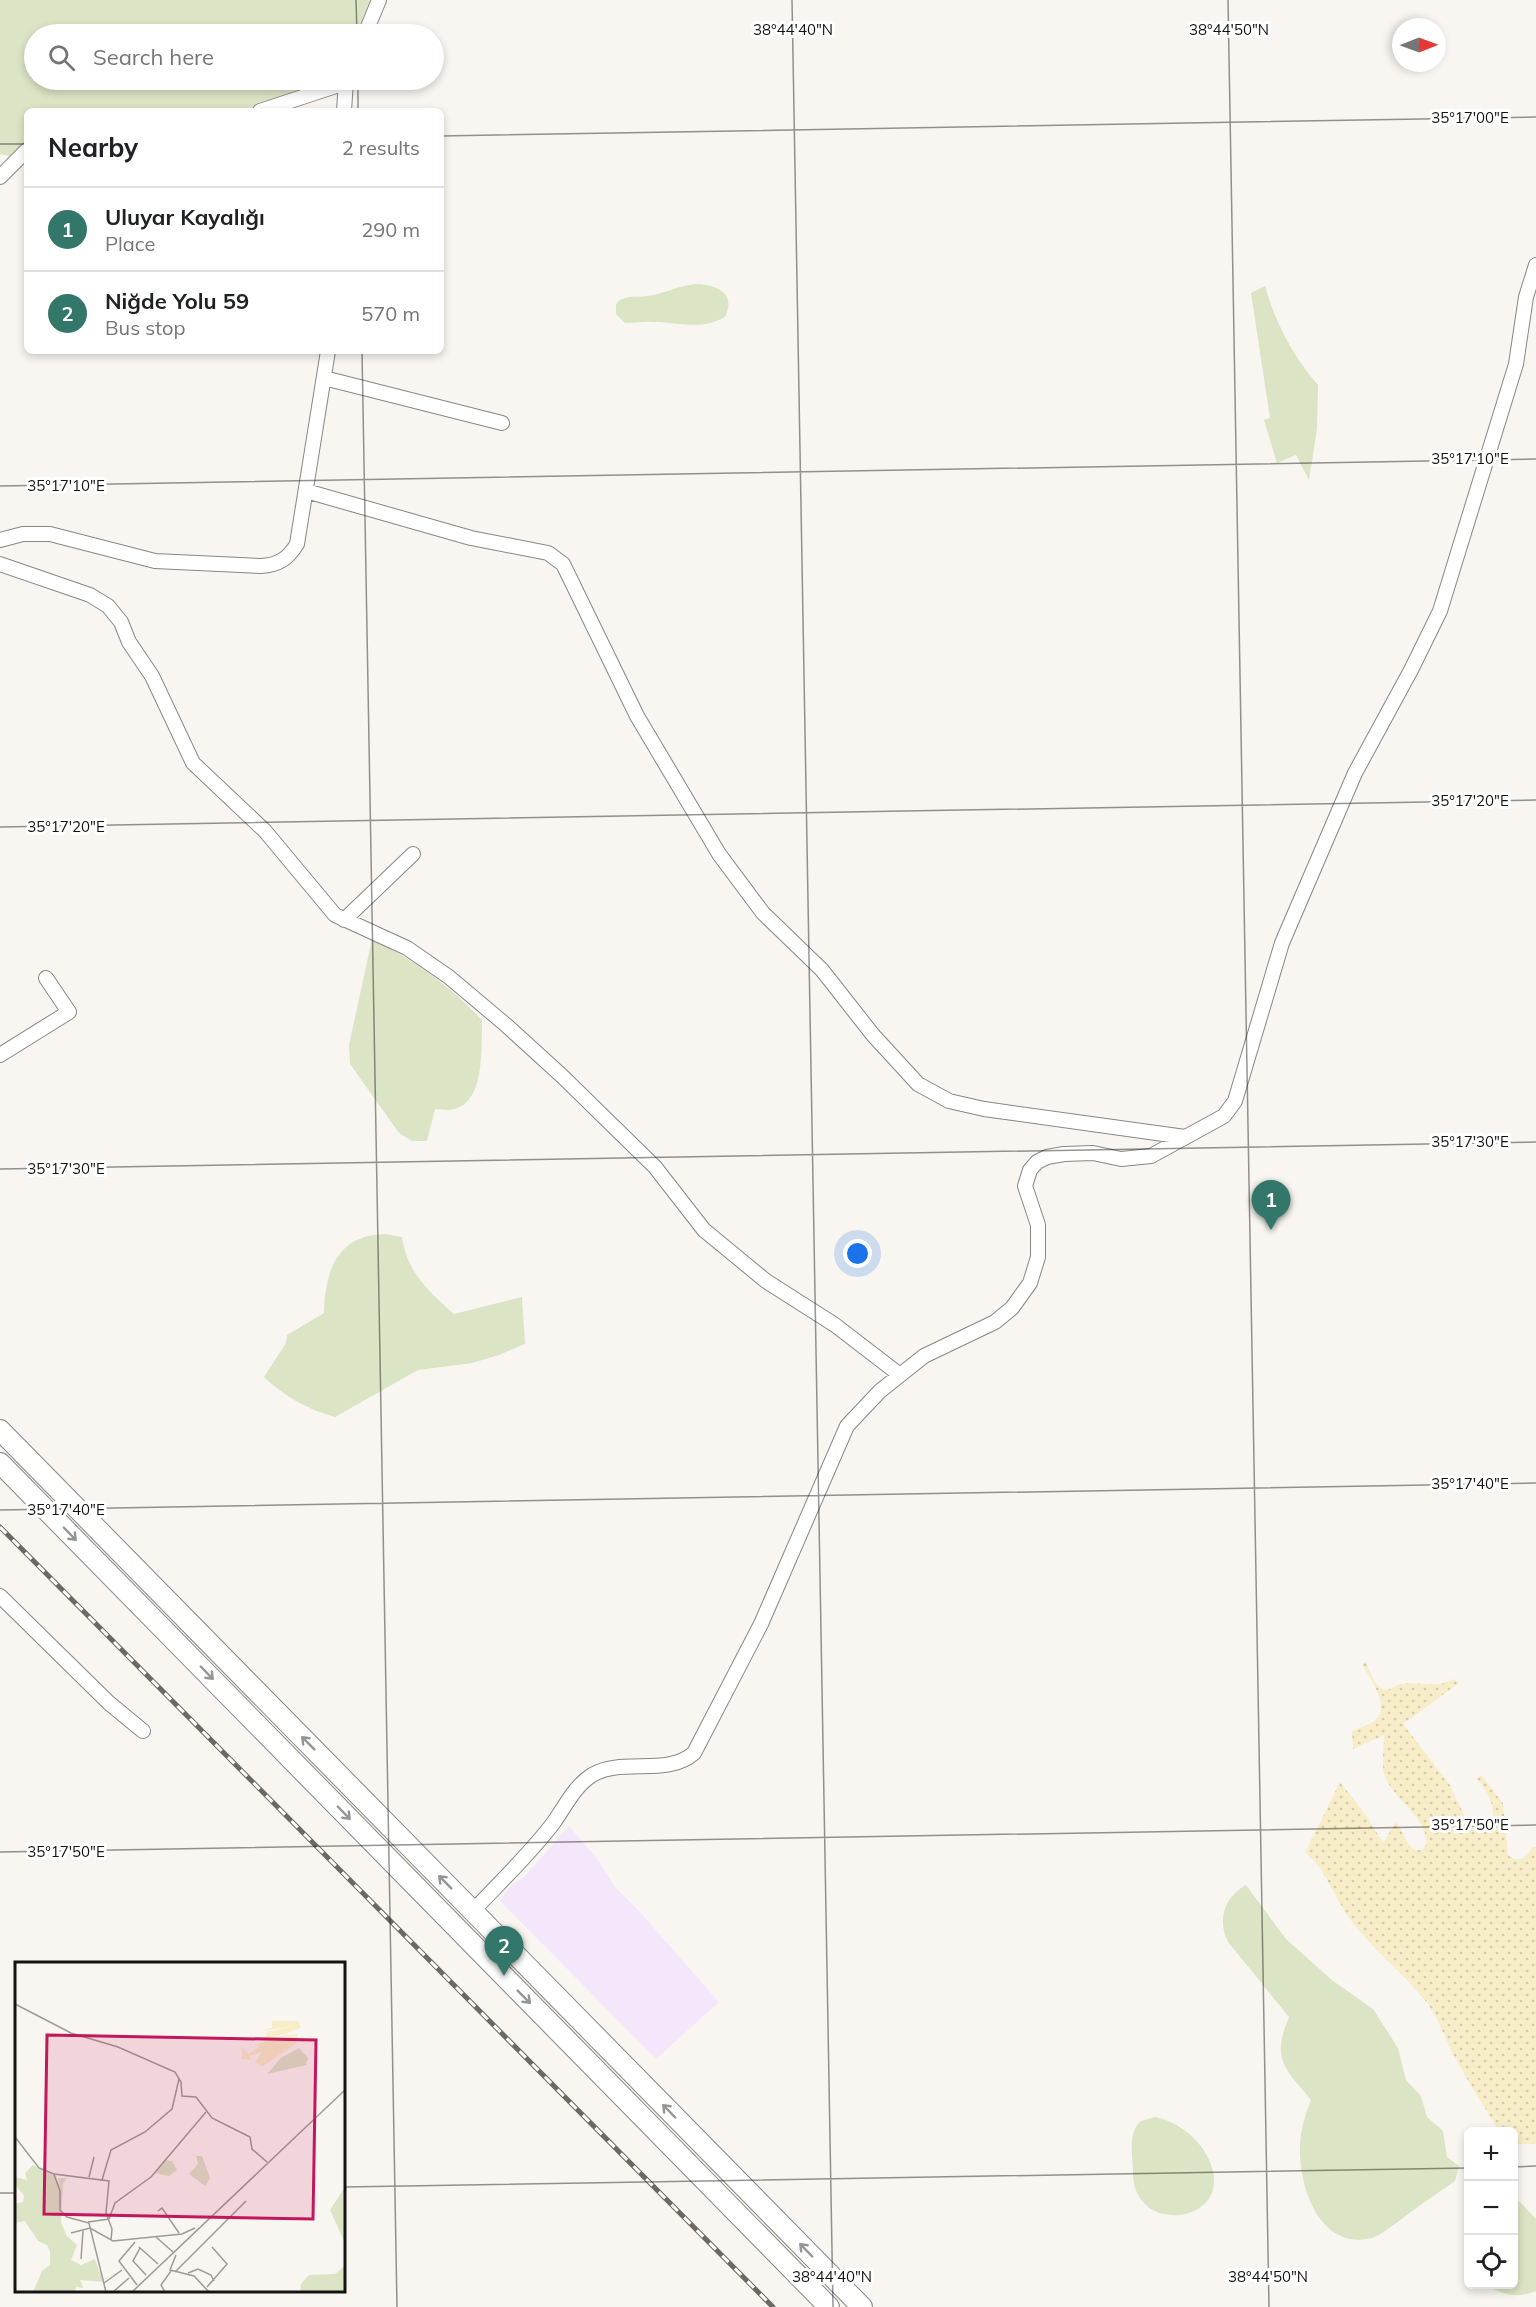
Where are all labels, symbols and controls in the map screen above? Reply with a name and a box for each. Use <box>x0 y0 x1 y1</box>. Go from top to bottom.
north arrow <box>1392 18 1446 72</box>
text: 38°44'40"N <box>753 20 833 39</box>
text: 38°44'50"N <box>1189 20 1269 39</box>
search box <box>24 24 444 90</box>
icon: search <box>45 41 78 74</box>
text: Search here <box>93 43 214 71</box>
text: 35°17'00"E <box>1431 108 1509 127</box>
text: Nearby <box>48 131 138 164</box>
text: 2 results <box>342 135 420 160</box>
text: Uluyar Kayalığı <box>105 203 265 231</box>
text: 1 <box>62 217 74 242</box>
text: 290 m <box>361 217 420 242</box>
text: Place <box>105 231 155 256</box>
text: Niğde Yolu 59 <box>105 287 249 315</box>
text: 2 <box>62 301 74 326</box>
text: 570 m <box>361 301 420 326</box>
text: Bus stop <box>105 315 185 340</box>
text: 35°17'10"E <box>1431 449 1509 468</box>
text: 35°17'10"E <box>27 476 105 495</box>
text: 35°17'20"E <box>1431 791 1509 810</box>
text: 35°17'20"E <box>27 817 105 836</box>
text: 35°17'30"E <box>1431 1132 1509 1151</box>
text: 35°17'30"E <box>27 1159 105 1178</box>
pin: 1 <box>1252 1180 1290 1230</box>
your location <box>843 1239 872 1268</box>
text: 35°17'40"E <box>1431 1474 1509 1493</box>
text: 35°17'40"E <box>27 1500 105 1519</box>
one-way arrow <box>63 1527 78 1542</box>
one-way arrow <box>200 1666 214 1681</box>
one-way arrow <box>301 1735 315 1750</box>
one-way arrow <box>336 1805 351 1820</box>
text: 35°17'50"E <box>1431 1815 1509 1834</box>
text: 35°17'50"E <box>27 1842 105 1861</box>
one-way arrow <box>437 1874 452 1889</box>
pin: 2 <box>484 1926 524 1976</box>
inset map <box>15 1962 345 2292</box>
one-way arrow <box>517 1989 532 2004</box>
one-way arrow <box>662 2104 677 2119</box>
map controls <box>1464 2127 1518 2289</box>
button: + <box>1464 2127 1518 2181</box>
button: − <box>1464 2181 1518 2235</box>
button: locate <box>1464 2235 1518 2289</box>
one-way arrow <box>799 2243 813 2258</box>
text: 38°44'40"N <box>792 2267 872 2286</box>
text: 38°44'50"N <box>1228 2267 1308 2286</box>

